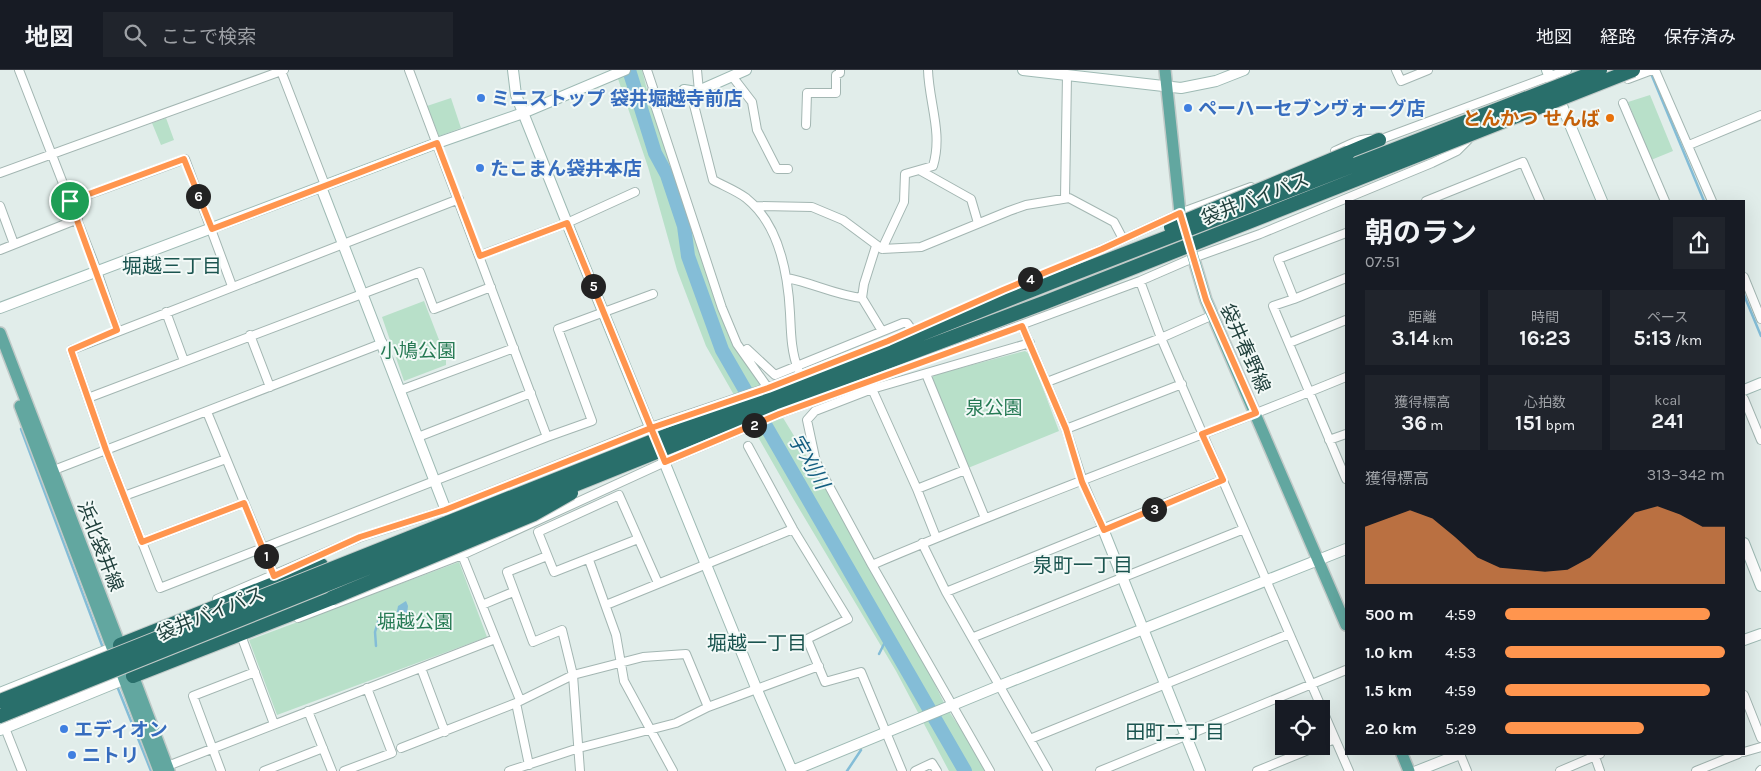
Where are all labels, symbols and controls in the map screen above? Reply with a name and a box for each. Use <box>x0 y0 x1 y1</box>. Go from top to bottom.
search box <box>103 12 453 57</box>
icon: search <box>121 21 149 49</box>
text: 地図 <box>25 23 73 51</box>
text: ここで検索 <box>161 26 256 48</box>
text: 地図 <box>1536 26 1572 48</box>
text: 経路 <box>1600 26 1636 48</box>
text: 保存済み <box>1664 26 1736 48</box>
place label: ミニストップ 袋井堀越寺前店 <box>491 88 743 110</box>
marker: ミニストップ 袋井堀越寺前店 <box>475 92 487 104</box>
place label: ペーハーセブンヴォーグ店 <box>1198 98 1426 120</box>
marker: ペーハーセブンヴォーグ店 <box>1182 102 1194 114</box>
place label: とんかつ せんば <box>1462 108 1600 130</box>
marker: とんかつ せんば <box>1604 112 1616 124</box>
place label: たこまん袋井本店 <box>490 158 642 180</box>
marker: たこまん袋井本店 <box>474 162 486 174</box>
street label: 袋井バイパス <box>1198 168 1312 230</box>
pin <box>49 180 91 222</box>
pin: 6 <box>186 184 210 208</box>
icon: arrive <box>56 187 84 215</box>
text: 6 <box>194 188 203 205</box>
text: 朝のラン <box>1365 216 1477 249</box>
button: share <box>1673 217 1725 269</box>
text: 07:51 <box>1365 252 1400 271</box>
district label: 堀越三丁目 <box>122 255 222 278</box>
pin: 4 <box>1018 266 1042 292</box>
text: 4 <box>1026 271 1035 288</box>
pin: 5 <box>580 274 606 298</box>
text: 5 <box>589 278 598 295</box>
street label: 袋井春野線 <box>1216 301 1274 396</box>
text: 距離 <box>1408 309 1436 326</box>
text: 時間 <box>1531 309 1559 326</box>
text: ペース <box>1647 309 1688 326</box>
text: 3.14 <box>1391 326 1429 350</box>
text: 16:23 <box>1519 326 1571 350</box>
text: 5:13 <box>1633 326 1672 350</box>
text: km <box>1429 332 1453 349</box>
text: /km <box>1672 332 1702 349</box>
park label: 小鳩公園 <box>380 340 456 362</box>
text: kcal <box>1654 392 1681 409</box>
text: 獲得標高 <box>1394 394 1450 411</box>
text: 心拍数 <box>1524 394 1566 411</box>
park label: 泉公園 <box>965 397 1023 419</box>
text: 241 <box>1651 409 1684 433</box>
text: 36 <box>1401 411 1427 435</box>
text: 151 <box>1515 411 1542 435</box>
pin: 2 <box>742 412 766 438</box>
text: 2 <box>750 417 759 434</box>
text: m <box>1427 417 1443 434</box>
text: bpm <box>1542 417 1575 434</box>
water label: 宇刈川 <box>784 430 835 495</box>
text: 313–342 m <box>1647 465 1725 484</box>
text: 獲得標高 <box>1365 469 1429 488</box>
pin: 3 <box>1142 496 1166 522</box>
street label: 浜北袋井線 <box>73 498 127 595</box>
text: 3 <box>1150 501 1159 518</box>
pin: 1 <box>254 544 278 568</box>
text: 1 <box>264 548 269 565</box>
district label: 泉町一丁目 <box>1033 554 1133 577</box>
street label: 袋井バイパス <box>154 582 267 645</box>
text: 500 m <box>1365 605 1414 624</box>
text: 4:59 <box>1445 605 1476 624</box>
park label: 堀越公園 <box>377 611 453 633</box>
district label: 堀越一丁目 <box>707 632 807 655</box>
text: 1.0 km <box>1365 643 1413 662</box>
text: 4:53 <box>1445 643 1476 662</box>
text: 1.5 km <box>1365 681 1412 700</box>
text: 4:59 <box>1445 681 1476 700</box>
map controls <box>1275 700 1330 755</box>
button: locate <box>1275 700 1330 755</box>
place label: エディオン <box>74 719 168 741</box>
text: 2.0 km <box>1365 719 1417 738</box>
text: 5:29 <box>1445 719 1476 738</box>
district label: 田町二丁目 <box>1125 721 1225 744</box>
marker: エディオン <box>58 723 70 735</box>
place label: ニトリ <box>82 745 139 767</box>
marker: ニトリ <box>66 749 78 761</box>

